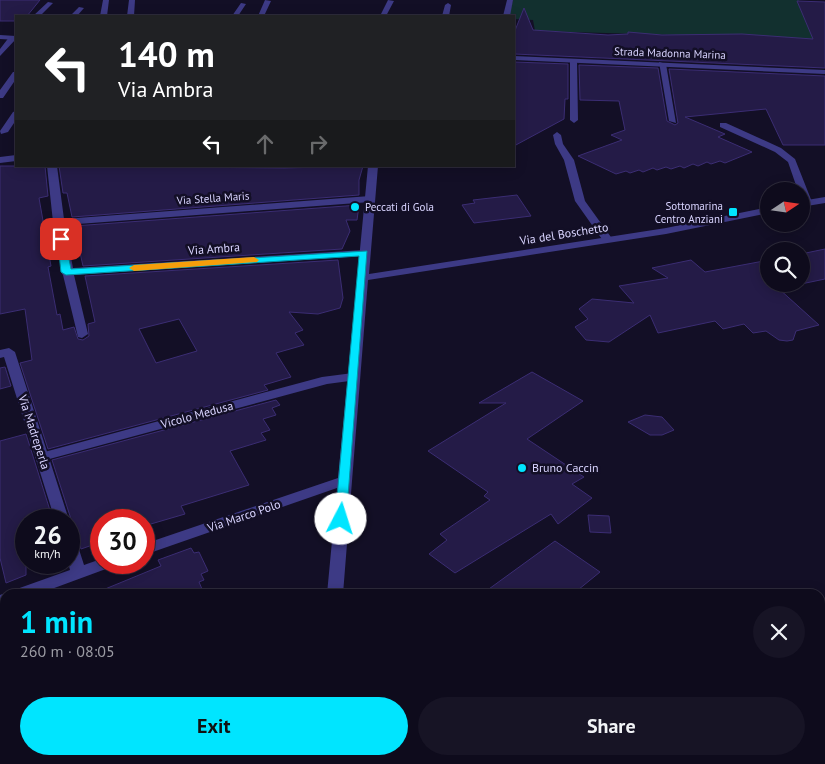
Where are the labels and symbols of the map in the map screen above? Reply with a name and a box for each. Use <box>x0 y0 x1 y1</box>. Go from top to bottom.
street label: Strada Madonna Marina <box>614 44 726 62</box>
north arrow <box>760 182 810 232</box>
street label: Via Stella Maris <box>175 188 250 208</box>
place label: Sottomarina Centro Anziani <box>655 199 723 226</box>
place label: Peccati di Gola <box>365 200 434 214</box>
marker: Peccati di Gola <box>349 201 361 213</box>
marker: Sottomarina Centro Anziani <box>727 206 739 218</box>
pin <box>40 218 82 260</box>
street label: Via del Boschetto <box>518 219 609 248</box>
street label: Via Ambra <box>186 239 241 258</box>
street label: Via Madreperla <box>15 392 54 471</box>
street label: Vicolo Medusa <box>158 398 235 432</box>
place label: Bruno Caccin <box>532 460 599 475</box>
marker: Bruno Caccin <box>516 462 528 474</box>
position arrow <box>314 492 366 544</box>
street label: Via Marco Polo <box>204 496 282 535</box>
speed limit sign: 30 <box>90 509 155 574</box>

